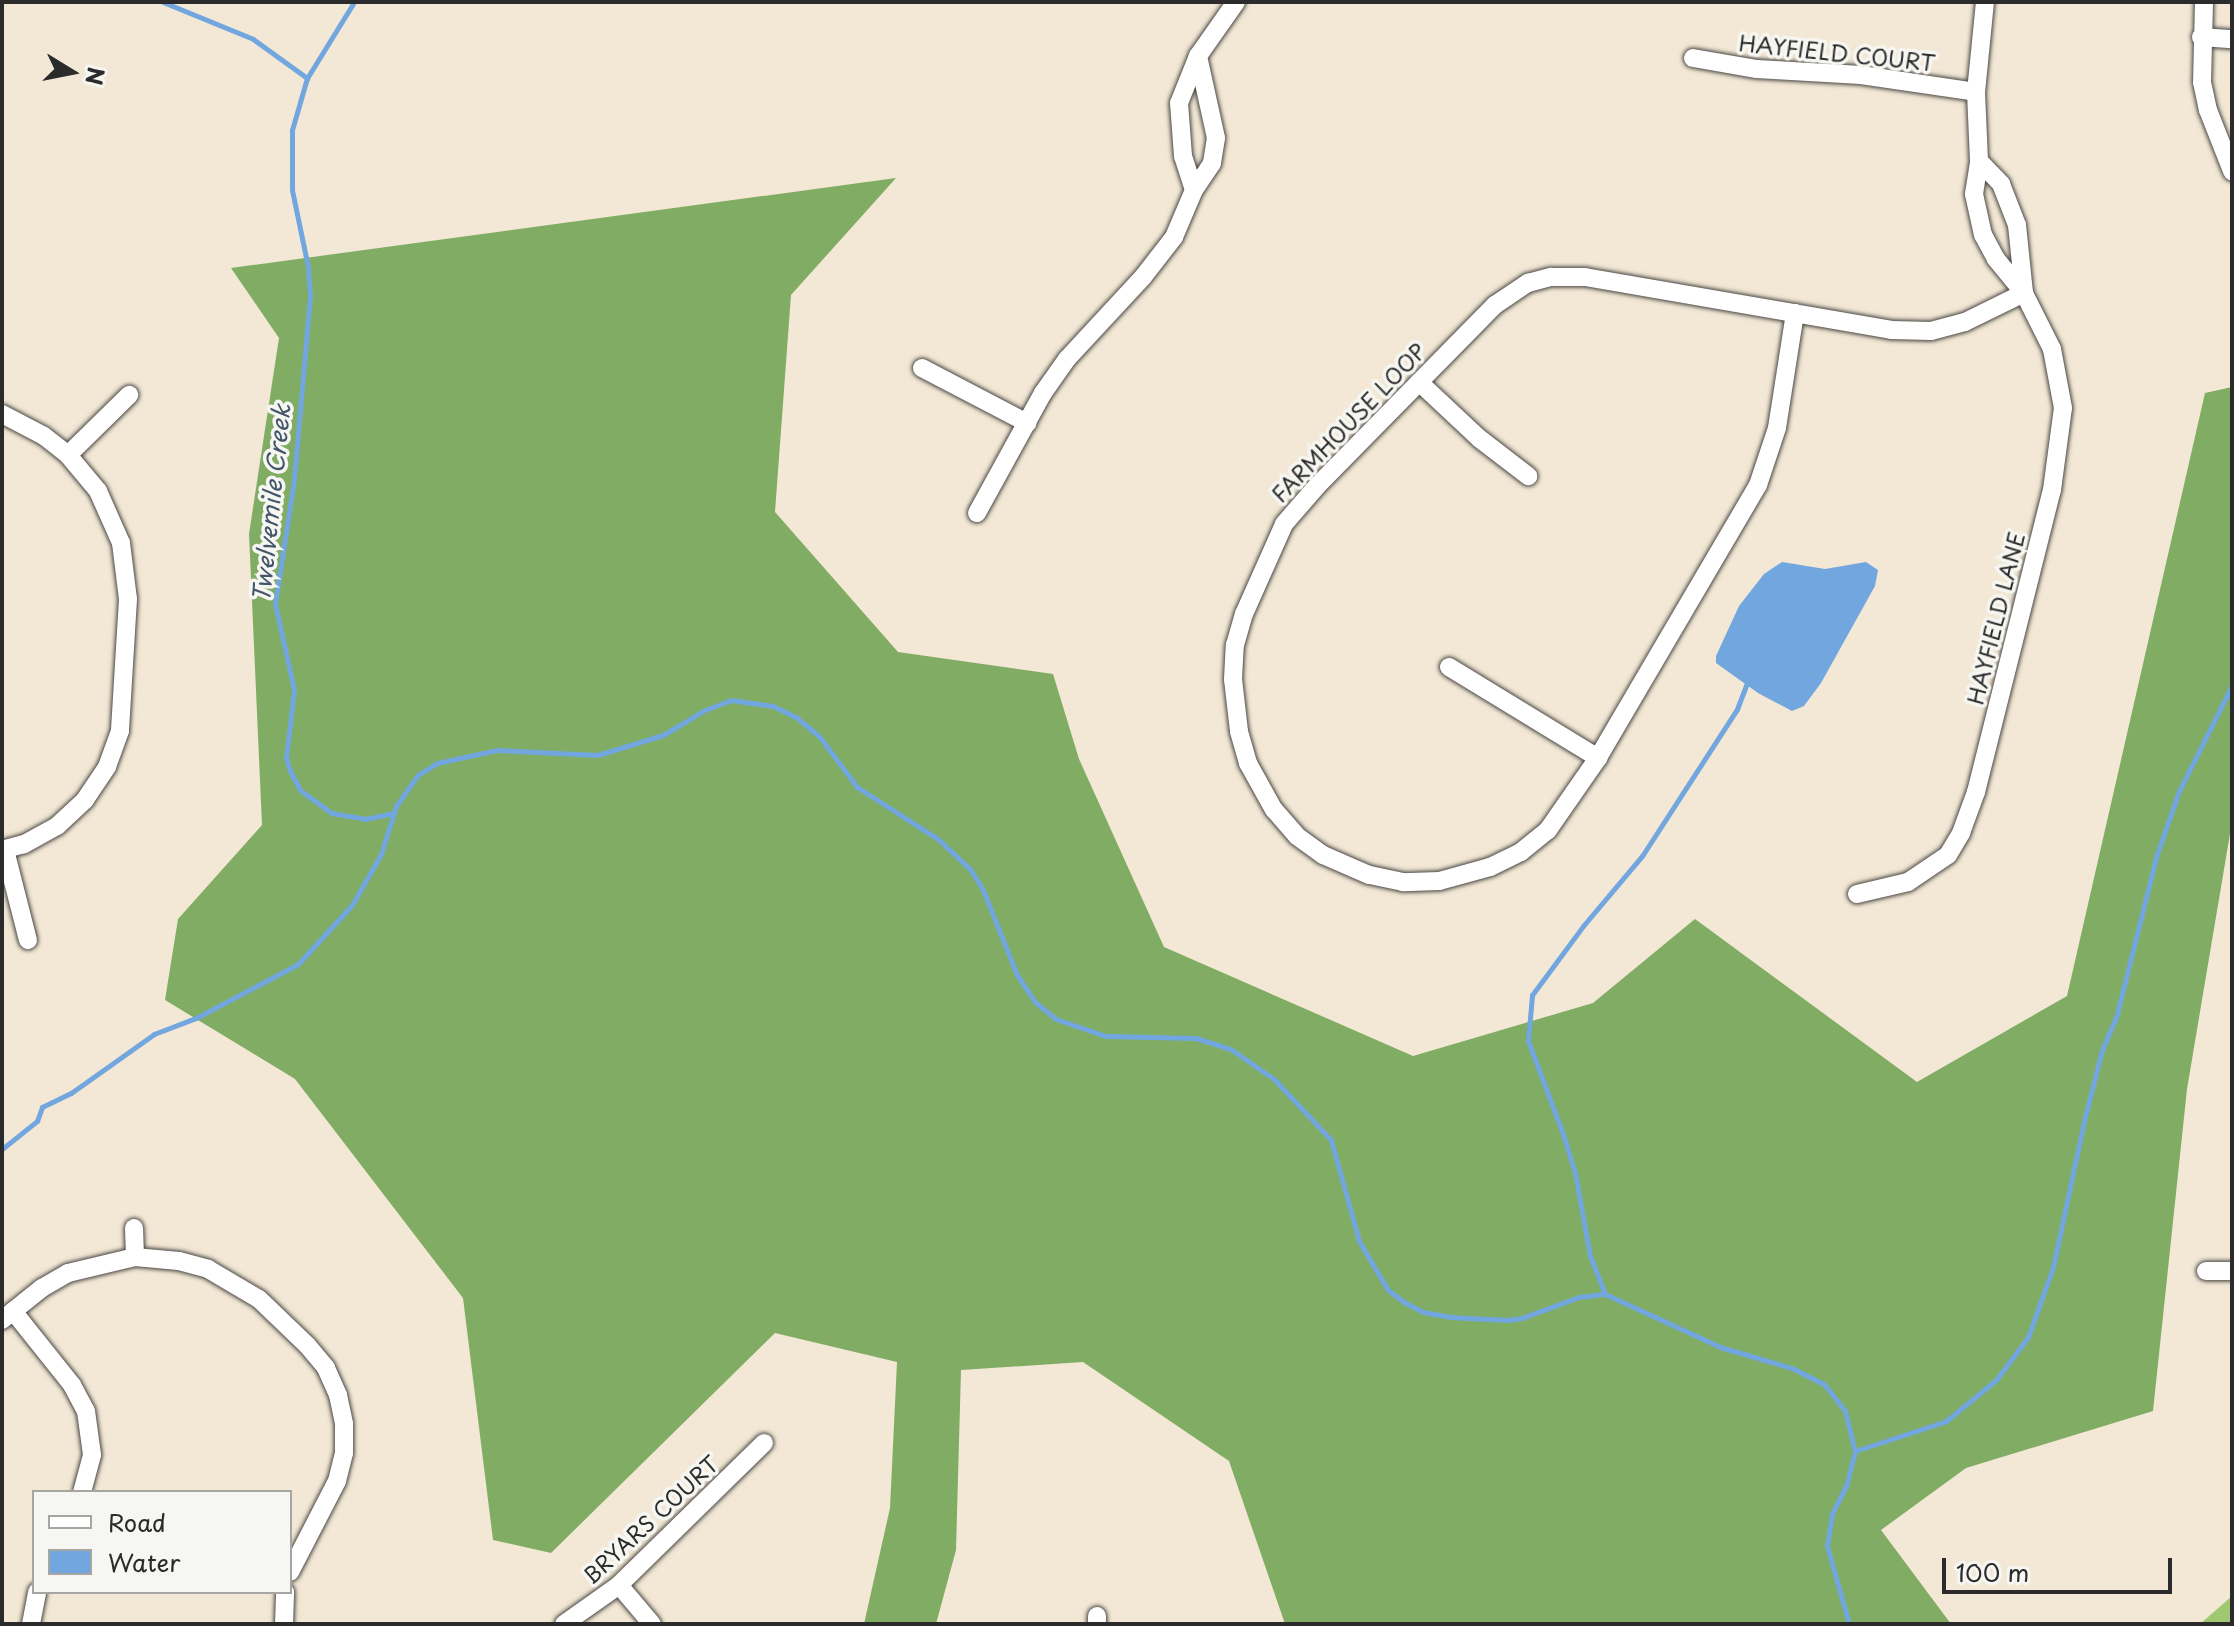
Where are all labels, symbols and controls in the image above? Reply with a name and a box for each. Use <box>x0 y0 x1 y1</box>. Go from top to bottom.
street label: HAYFIELD COURT <box>1738 29 1936 75</box>
north arrow <box>32 32 112 112</box>
text: N <box>78 65 114 88</box>
street label: FARMHOUSE LOOP <box>1266 338 1430 506</box>
water label: Twelvemile Creek <box>246 401 296 605</box>
street label: HAYFIELD LANE <box>1961 529 2029 707</box>
street label: BRYARS COURT <box>576 1449 724 1589</box>
legend <box>32 1490 292 1594</box>
text: Road <box>108 1504 166 1540</box>
scale bar <box>1946 1542 2176 1592</box>
text: Water <box>108 1544 180 1580</box>
text: 100 m <box>1956 1554 2029 1590</box>

